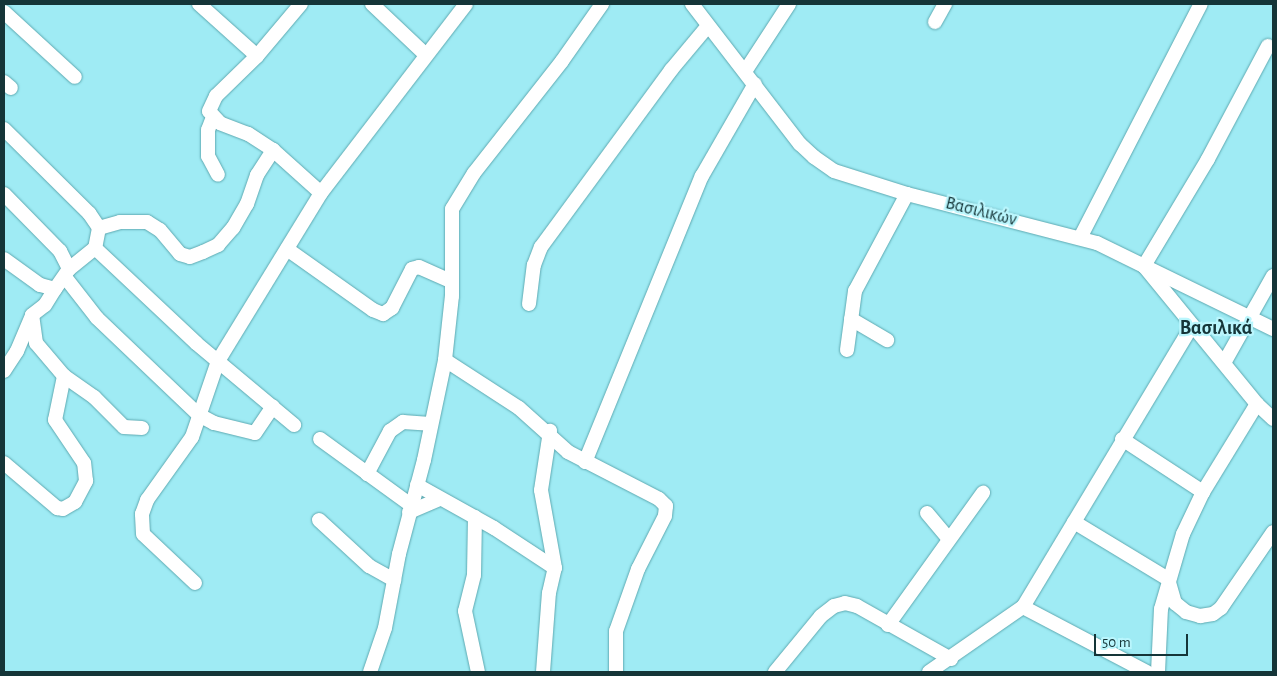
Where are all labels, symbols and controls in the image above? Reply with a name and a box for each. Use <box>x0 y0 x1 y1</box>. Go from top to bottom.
street label: Βασιλικών <box>943 193 1019 231</box>
district label: Βασιλικά <box>1180 316 1252 340</box>
scale bar <box>1097 624 1191 656</box>
text: 50 m <box>1102 635 1131 650</box>

